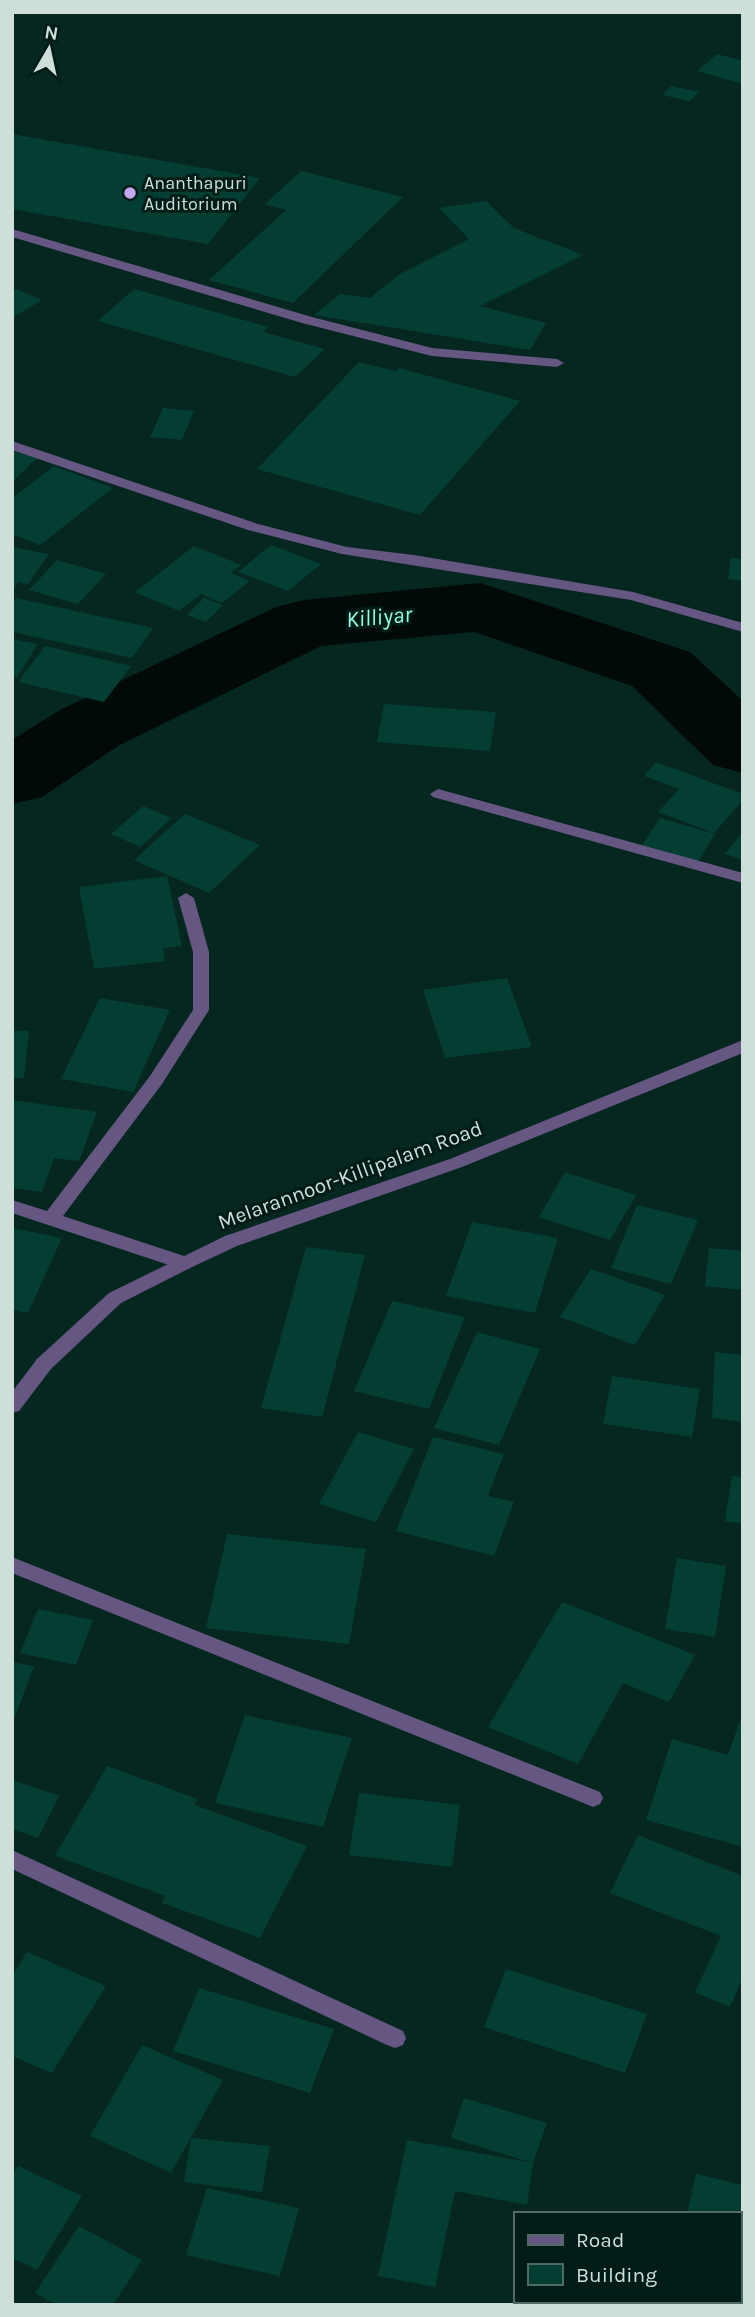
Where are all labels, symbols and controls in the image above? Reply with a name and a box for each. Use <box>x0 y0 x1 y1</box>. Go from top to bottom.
north arrow <box>14 14 84 84</box>
text: N <box>43 21 60 45</box>
place label: Ananthapuri Auditorium <box>144 172 247 215</box>
marker: Ananthapuri Auditorium <box>122 185 138 201</box>
water label: Killiyar <box>345 601 414 633</box>
street label: Melarannoor-Killipalam Road <box>215 1116 485 1234</box>
legend <box>514 2212 741 2303</box>
text: Road <box>576 2228 624 2252</box>
text: Building <box>576 2263 657 2287</box>

